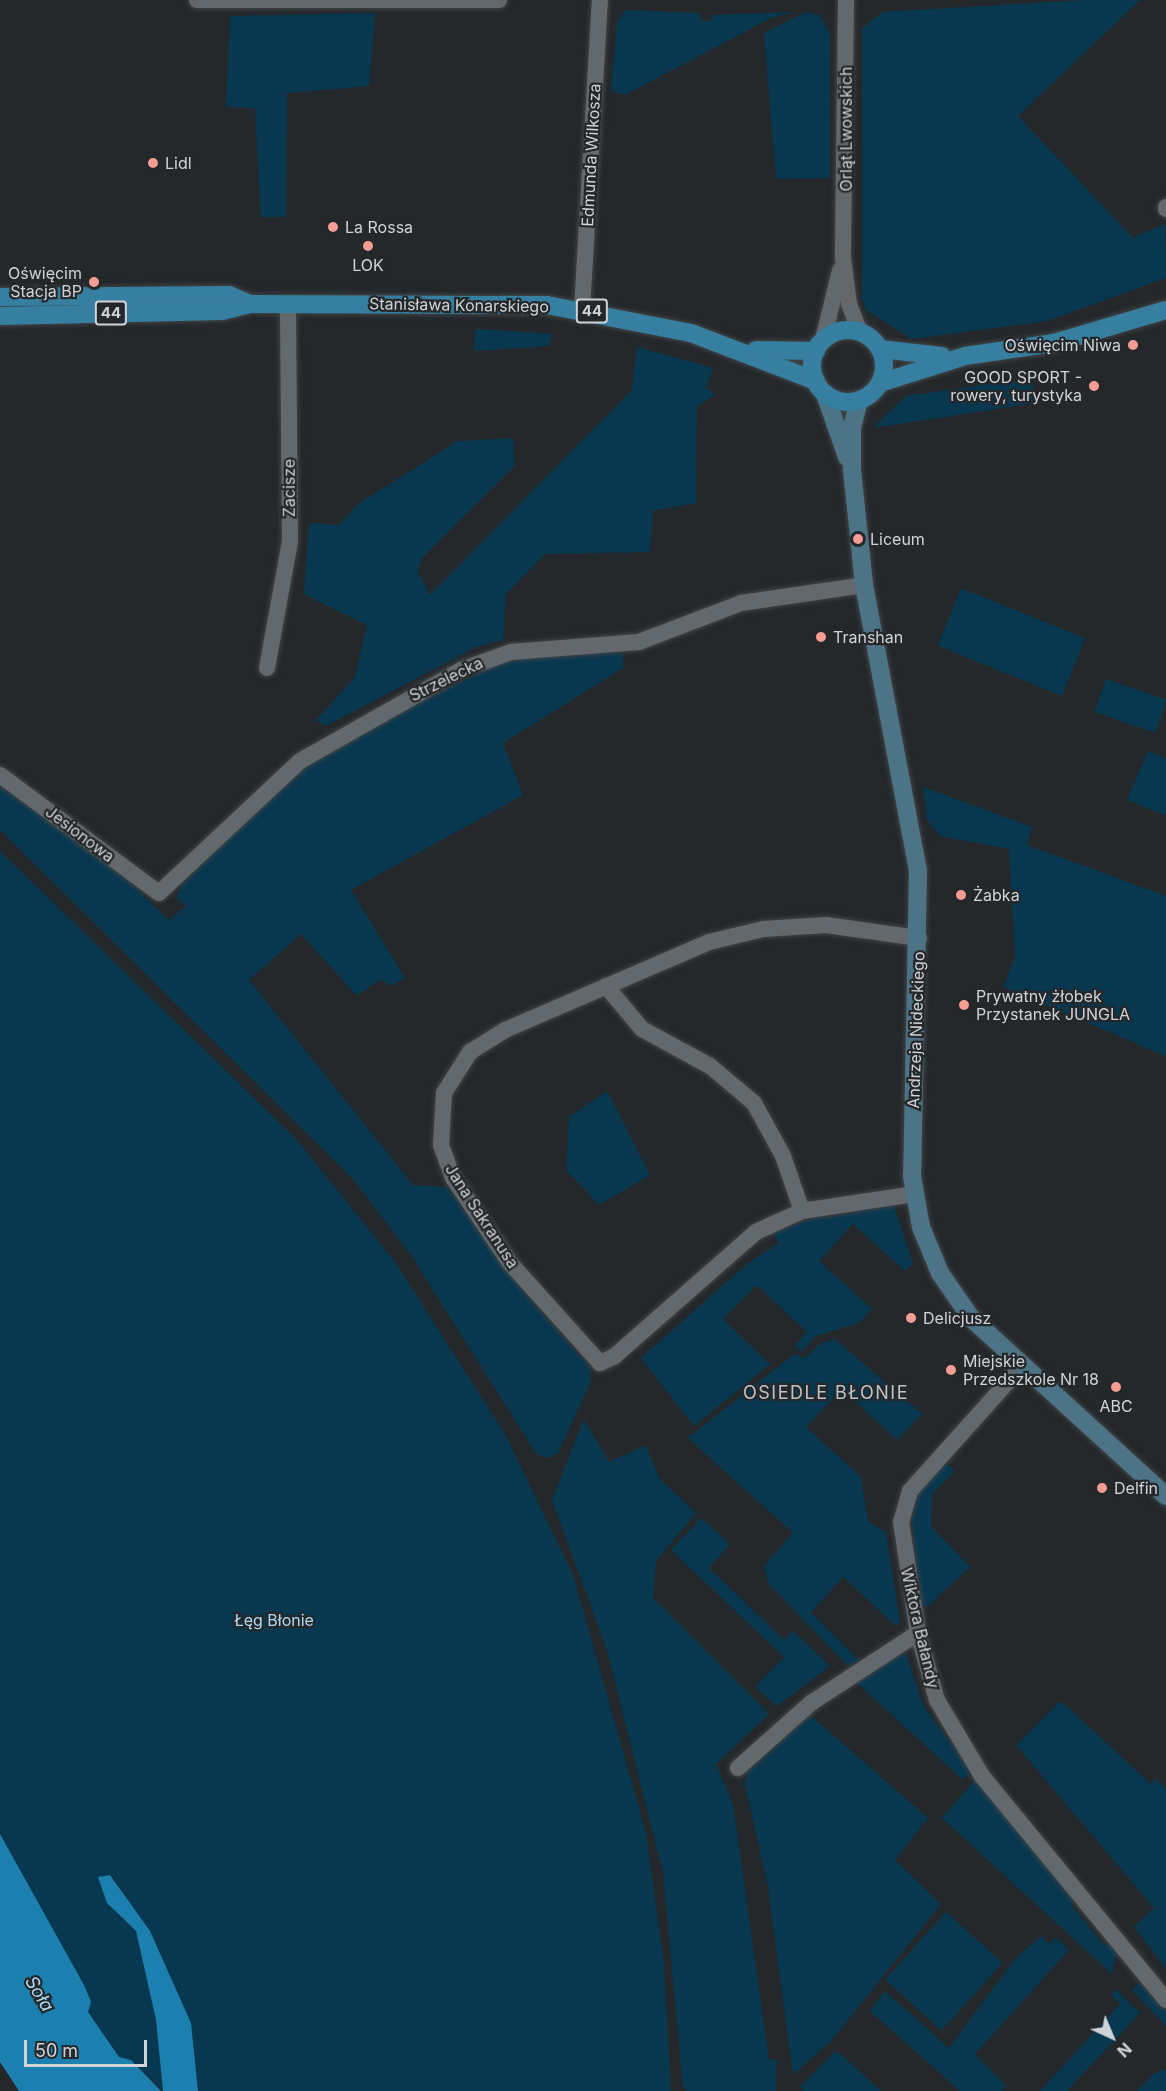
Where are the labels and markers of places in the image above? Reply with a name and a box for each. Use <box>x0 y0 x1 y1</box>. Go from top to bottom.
place label: Lidl <box>165 153 192 173</box>
marker: Lidl <box>146 156 160 170</box>
place label: La Rossa <box>345 217 413 237</box>
marker: La Rossa <box>326 220 340 234</box>
marker: LOK <box>361 239 375 253</box>
place label: LOK <box>352 255 384 275</box>
place label: Oświęcim Stacja BP <box>8 263 82 301</box>
marker: Oświęcim Stacja BP <box>87 275 101 289</box>
place label: Oświęcim Niwa <box>1004 335 1121 355</box>
marker: Oświęcim Niwa <box>1126 338 1140 352</box>
place label: GOOD SPORT - rowery, turystyka <box>950 367 1082 405</box>
marker: GOOD SPORT - rowery, turystyka <box>1087 379 1101 393</box>
place label: Liceum <box>870 529 925 549</box>
marker: Liceum <box>851 532 865 546</box>
place label: Transhan <box>833 627 903 647</box>
marker: Transhan <box>814 630 828 644</box>
place label: Żabka <box>973 885 1020 905</box>
marker: Żabka <box>954 888 968 902</box>
place label: Prywatny żłobek Przystanek JUNGLA <box>976 986 1130 1024</box>
marker: Prywatny żłobek Przystanek JUNGLA <box>957 998 971 1012</box>
place label: Delicjusz <box>923 1308 991 1328</box>
marker: Delicjusz <box>904 1311 918 1325</box>
place label: Miejskie Przedszkole Nr 18 <box>963 1351 1099 1389</box>
marker: Miejskie Przedszkole Nr 18 <box>944 1363 958 1377</box>
marker: ABC <box>1109 1380 1123 1394</box>
place label: ABC <box>1099 1396 1133 1416</box>
place label: Delfin <box>1114 1478 1158 1498</box>
marker: Delfin <box>1095 1481 1109 1495</box>

